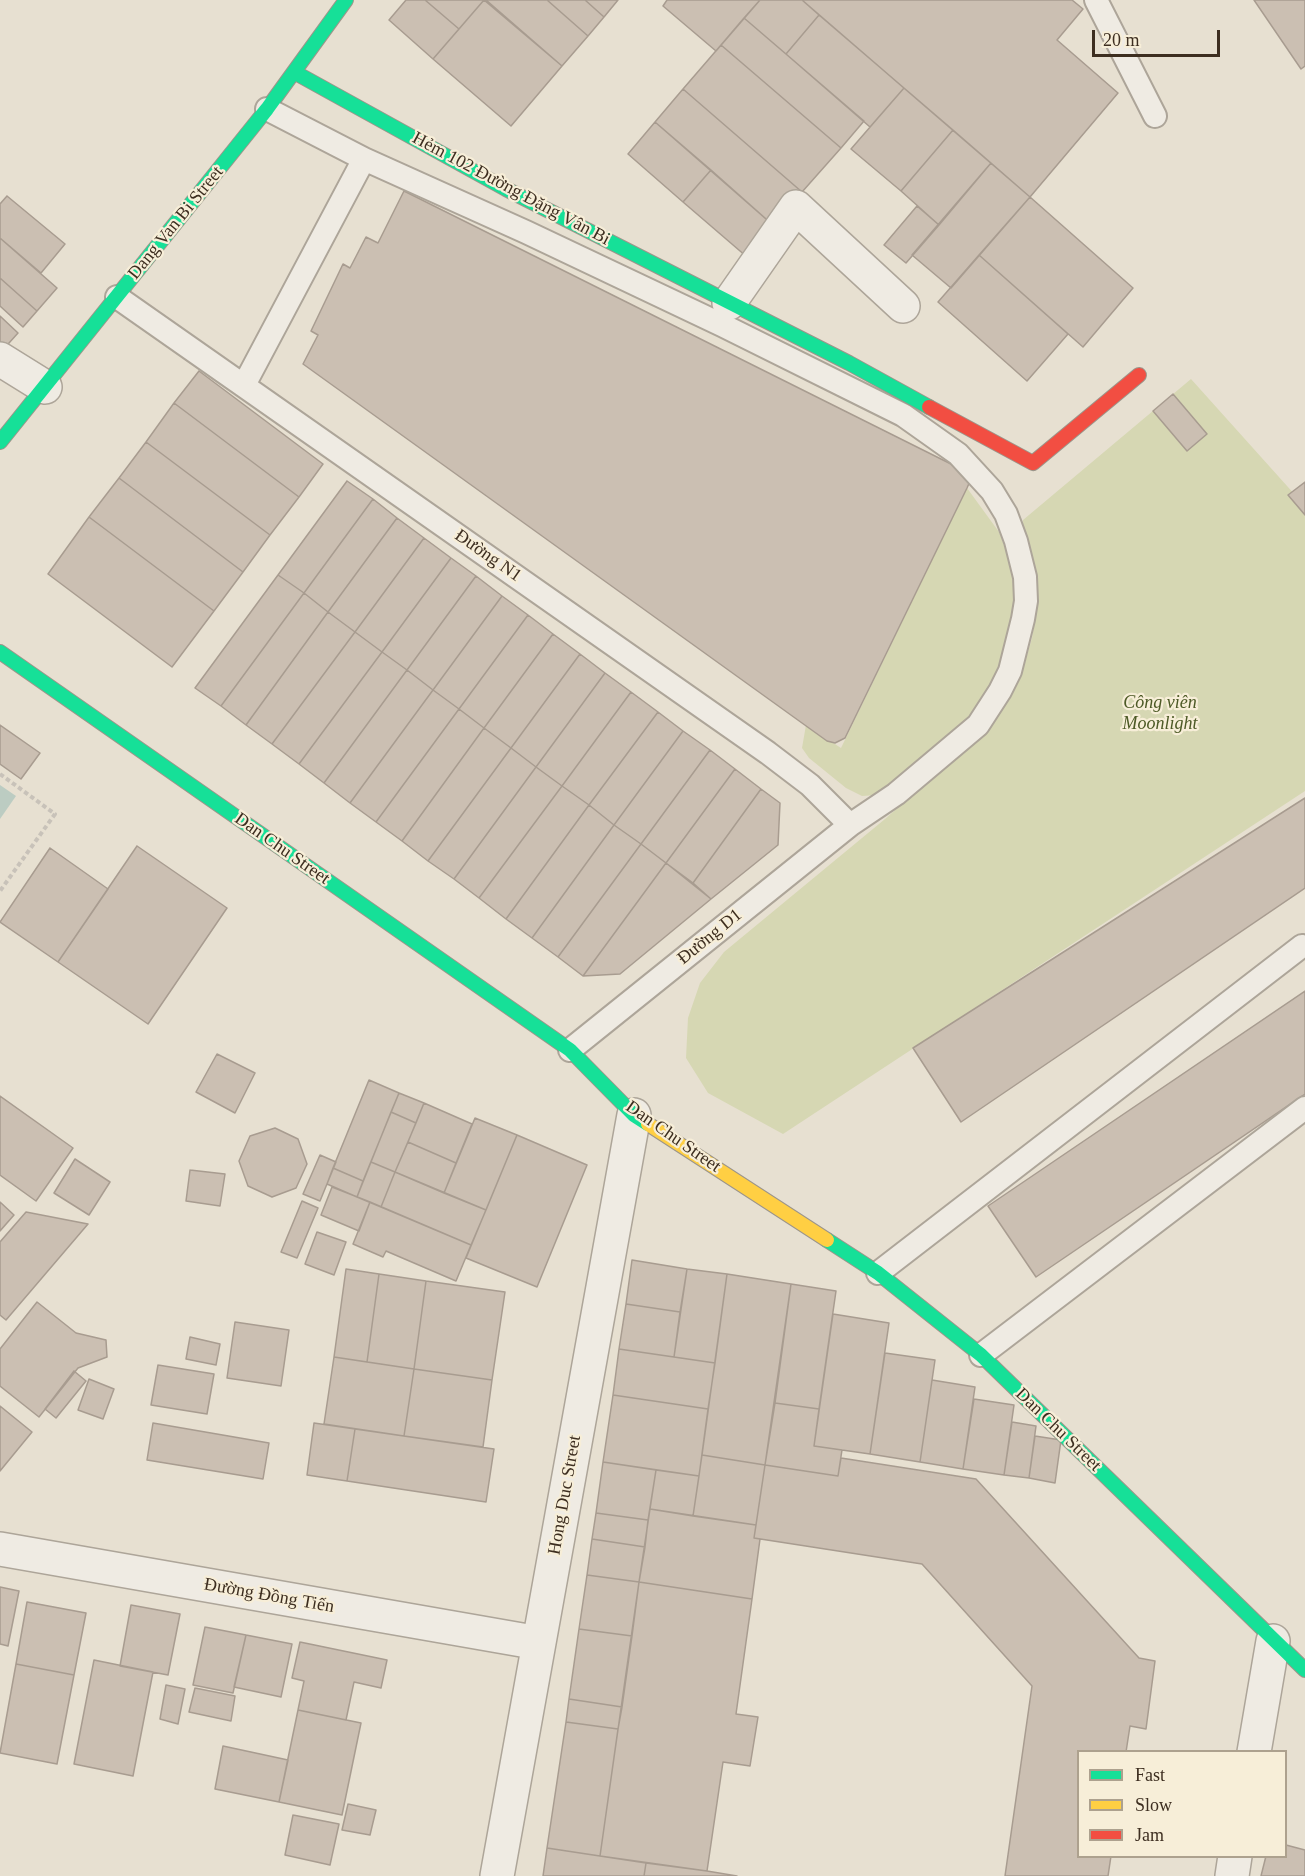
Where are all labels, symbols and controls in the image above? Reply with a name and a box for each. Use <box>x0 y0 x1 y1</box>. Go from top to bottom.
scale bar <box>1095 18 1222 56</box>
text: 20 m <box>1103 30 1140 50</box>
street label: Hẻm 102 Đường Đặng Vân Bi <box>408 128 614 250</box>
street label: Dang Van Bi Street <box>124 162 228 284</box>
street label: Đường N1 <box>450 525 526 587</box>
park label: Công viên Moonlight <box>1123 692 1197 734</box>
street label: Dan Chu Street <box>230 808 334 890</box>
street label: Đường D1 <box>673 904 747 970</box>
street label: Dan Chu Street <box>621 1096 725 1178</box>
street label: Dan Chu Street <box>1011 1384 1105 1476</box>
street label: Hong Duc Street <box>544 1434 586 1556</box>
street label: Đường Đồng Tiến <box>202 1574 336 1618</box>
legend <box>1077 1750 1287 1858</box>
text: Fast <box>1135 1765 1165 1785</box>
text: Slow <box>1135 1795 1172 1815</box>
text: Jam <box>1135 1825 1164 1845</box>

